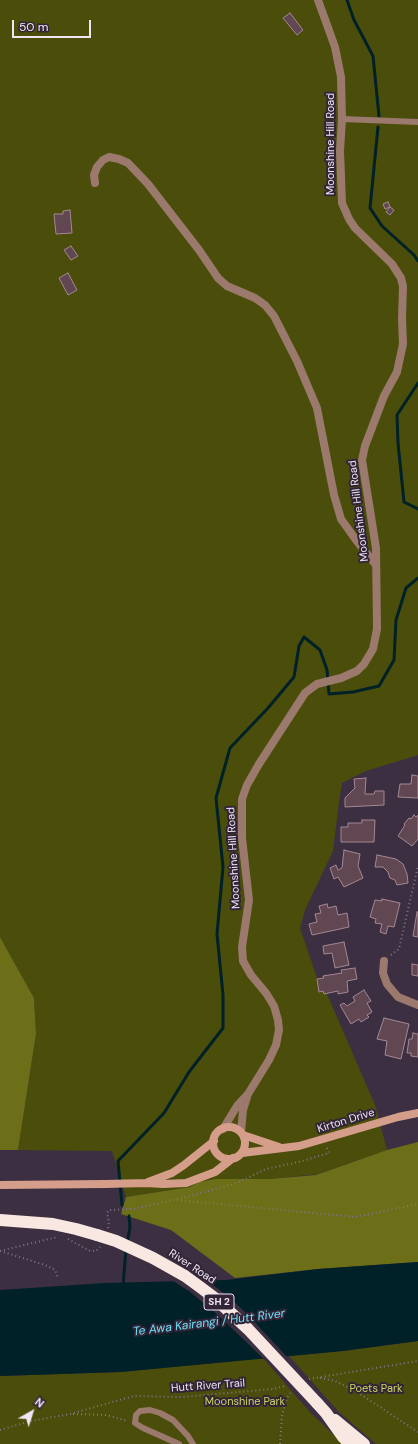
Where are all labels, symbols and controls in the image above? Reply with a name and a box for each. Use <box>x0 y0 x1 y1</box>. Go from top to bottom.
scale bar <box>14 12 93 38</box>
text: 50 m <box>19 19 48 35</box>
street label: Moonshine Hill Road <box>324 93 338 195</box>
street label: Moonshine Hill Road <box>346 459 372 563</box>
street label: Moonshine Hill Road <box>225 807 243 909</box>
street label: Kirton Drive <box>316 1106 376 1136</box>
street label: River Road <box>166 1247 218 1287</box>
road number: SH 2 <box>204 1294 234 1310</box>
water label: Te Awa Kairangi / Hutt River <box>132 1307 286 1339</box>
street label: Hutt River Trail <box>171 1377 245 1395</box>
park label: Poets Park <box>349 1382 403 1396</box>
north arrow <box>12 1392 52 1432</box>
text: N <box>32 1395 47 1411</box>
park label: Moonshine Park <box>205 1395 285 1409</box>

